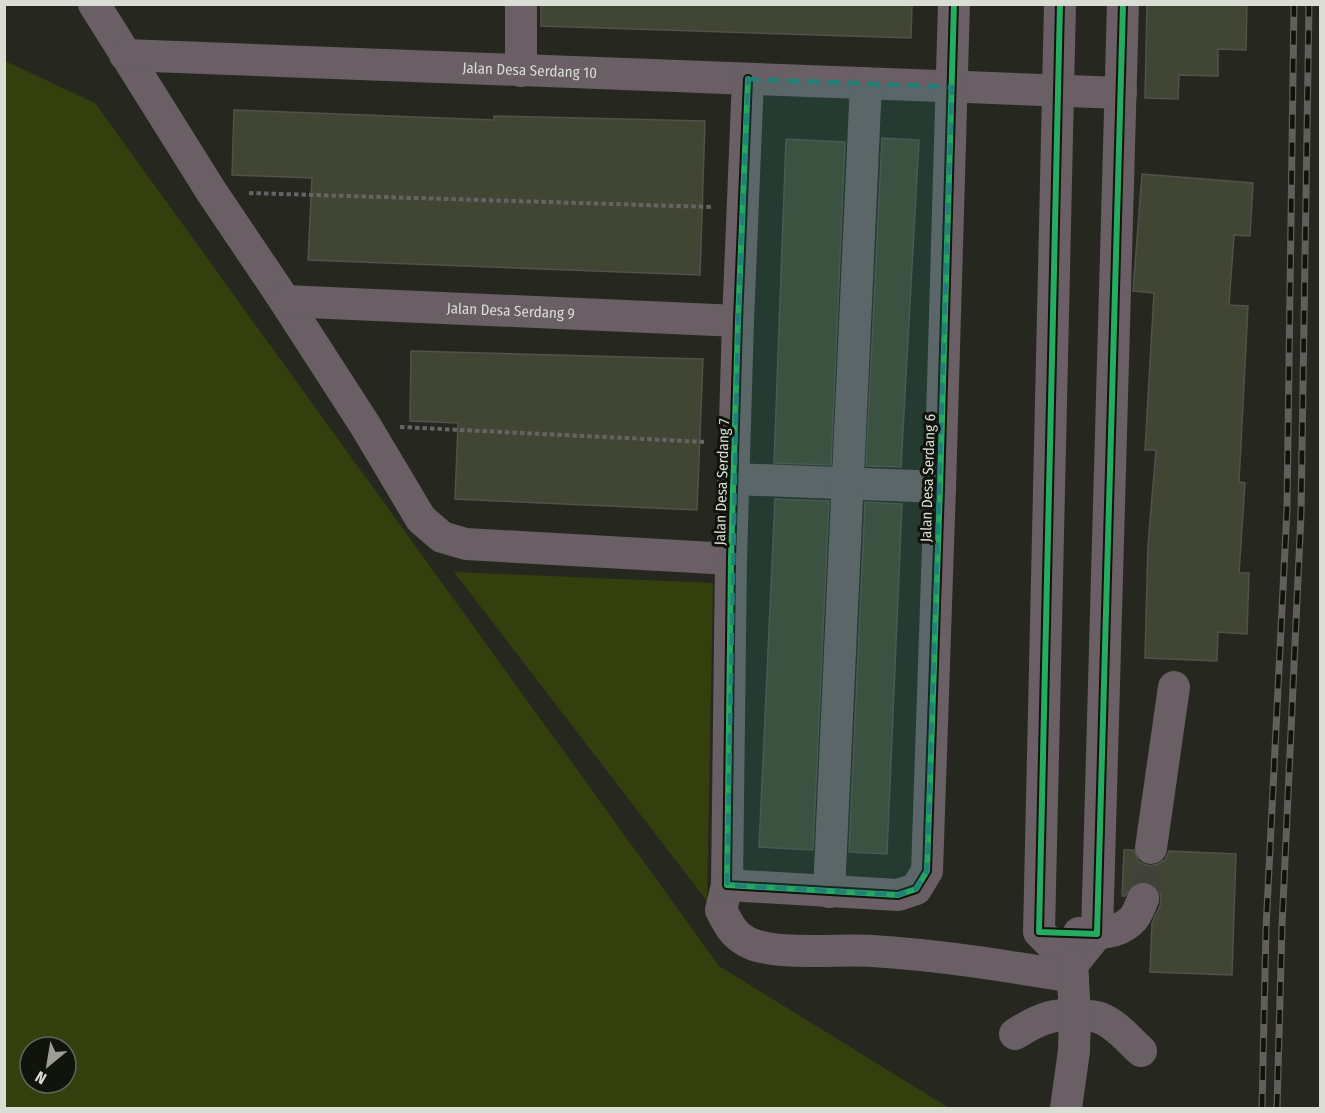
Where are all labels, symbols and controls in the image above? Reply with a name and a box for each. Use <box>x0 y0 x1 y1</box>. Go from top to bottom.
street label: Jalan Desa Serdang 10 <box>462 59 597 82</box>
street label: Jalan Desa Serdang 9 <box>446 299 575 323</box>
street label: Jalan Desa Serdang 6 <box>917 414 939 542</box>
street label: Jalan Desa Serdang 7 <box>711 418 733 546</box>
north arrow <box>18 1035 78 1095</box>
text: N <box>32 1067 50 1088</box>

